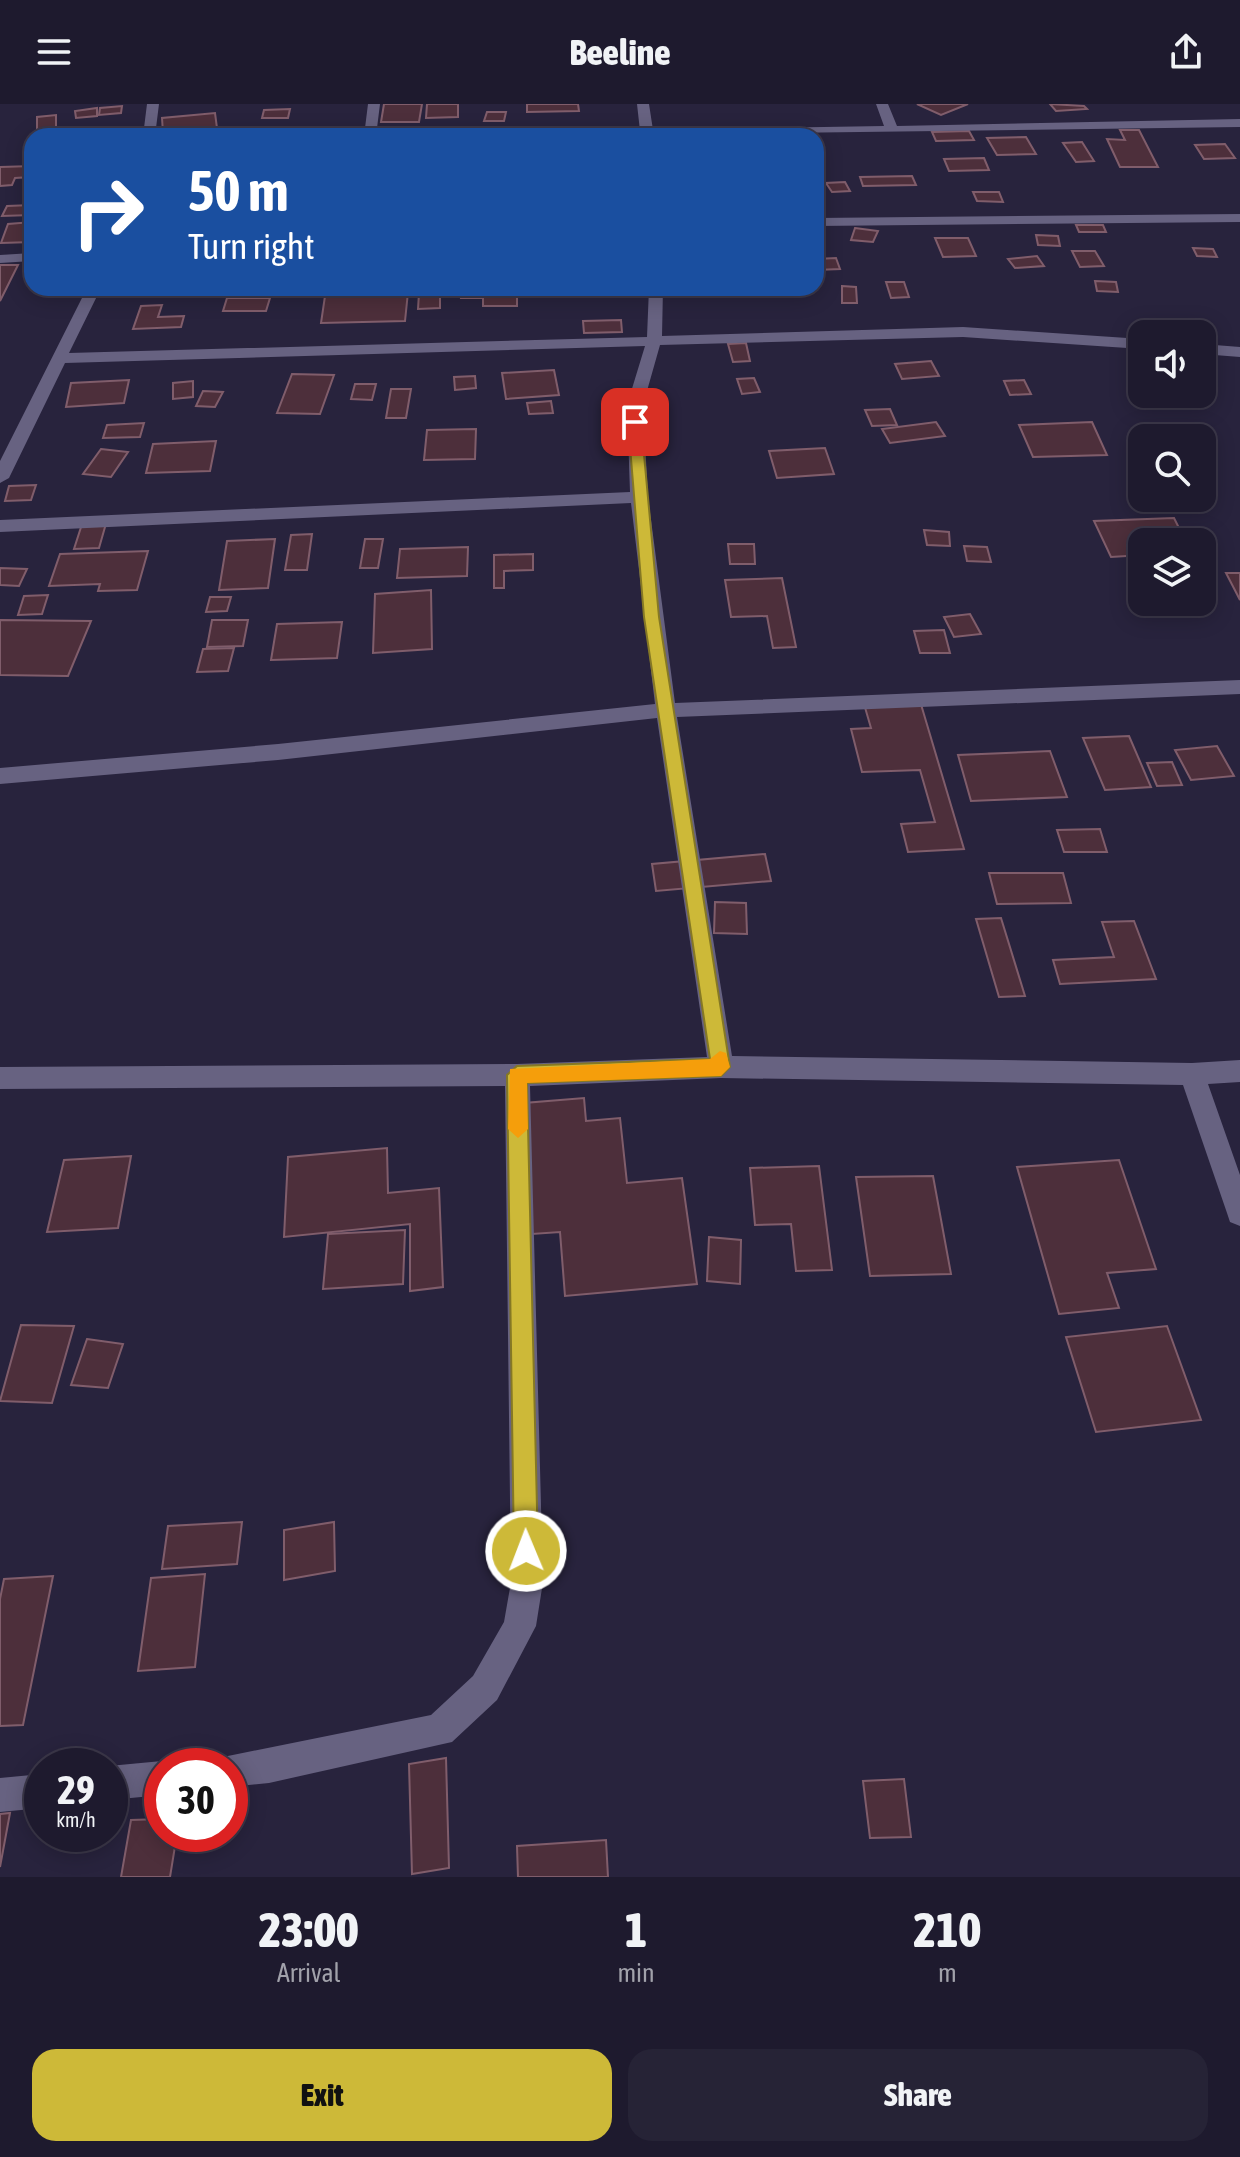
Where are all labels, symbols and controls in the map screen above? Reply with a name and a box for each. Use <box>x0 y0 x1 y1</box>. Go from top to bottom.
icon: menu <box>32 30 76 74</box>
icon: share <box>1164 30 1208 74</box>
text: Beeline <box>569 31 671 73</box>
text: 50 m <box>188 159 289 223</box>
icon: right <box>56 160 160 264</box>
text: Turn right <box>188 225 315 267</box>
map controls <box>1128 320 1216 616</box>
button: sound <box>1128 320 1216 408</box>
pin <box>601 388 669 456</box>
icon: arrive <box>613 400 657 444</box>
button: search <box>1128 424 1216 512</box>
button: layers <box>1128 528 1216 616</box>
position arrow <box>484 1509 568 1593</box>
speed limit sign: 30 <box>144 1748 248 1852</box>
text: 29 <box>57 1767 95 1812</box>
text: km/h <box>56 1808 96 1831</box>
text: 23:00 <box>259 1902 359 1957</box>
text: 1 <box>625 1902 647 1957</box>
text: 210 <box>914 1902 981 1957</box>
text: Arrival <box>277 1958 340 1988</box>
text: min <box>617 1958 655 1988</box>
text: m <box>938 1958 957 1988</box>
button: Exit <box>32 2049 612 2141</box>
button: Share <box>628 2049 1208 2141</box>

